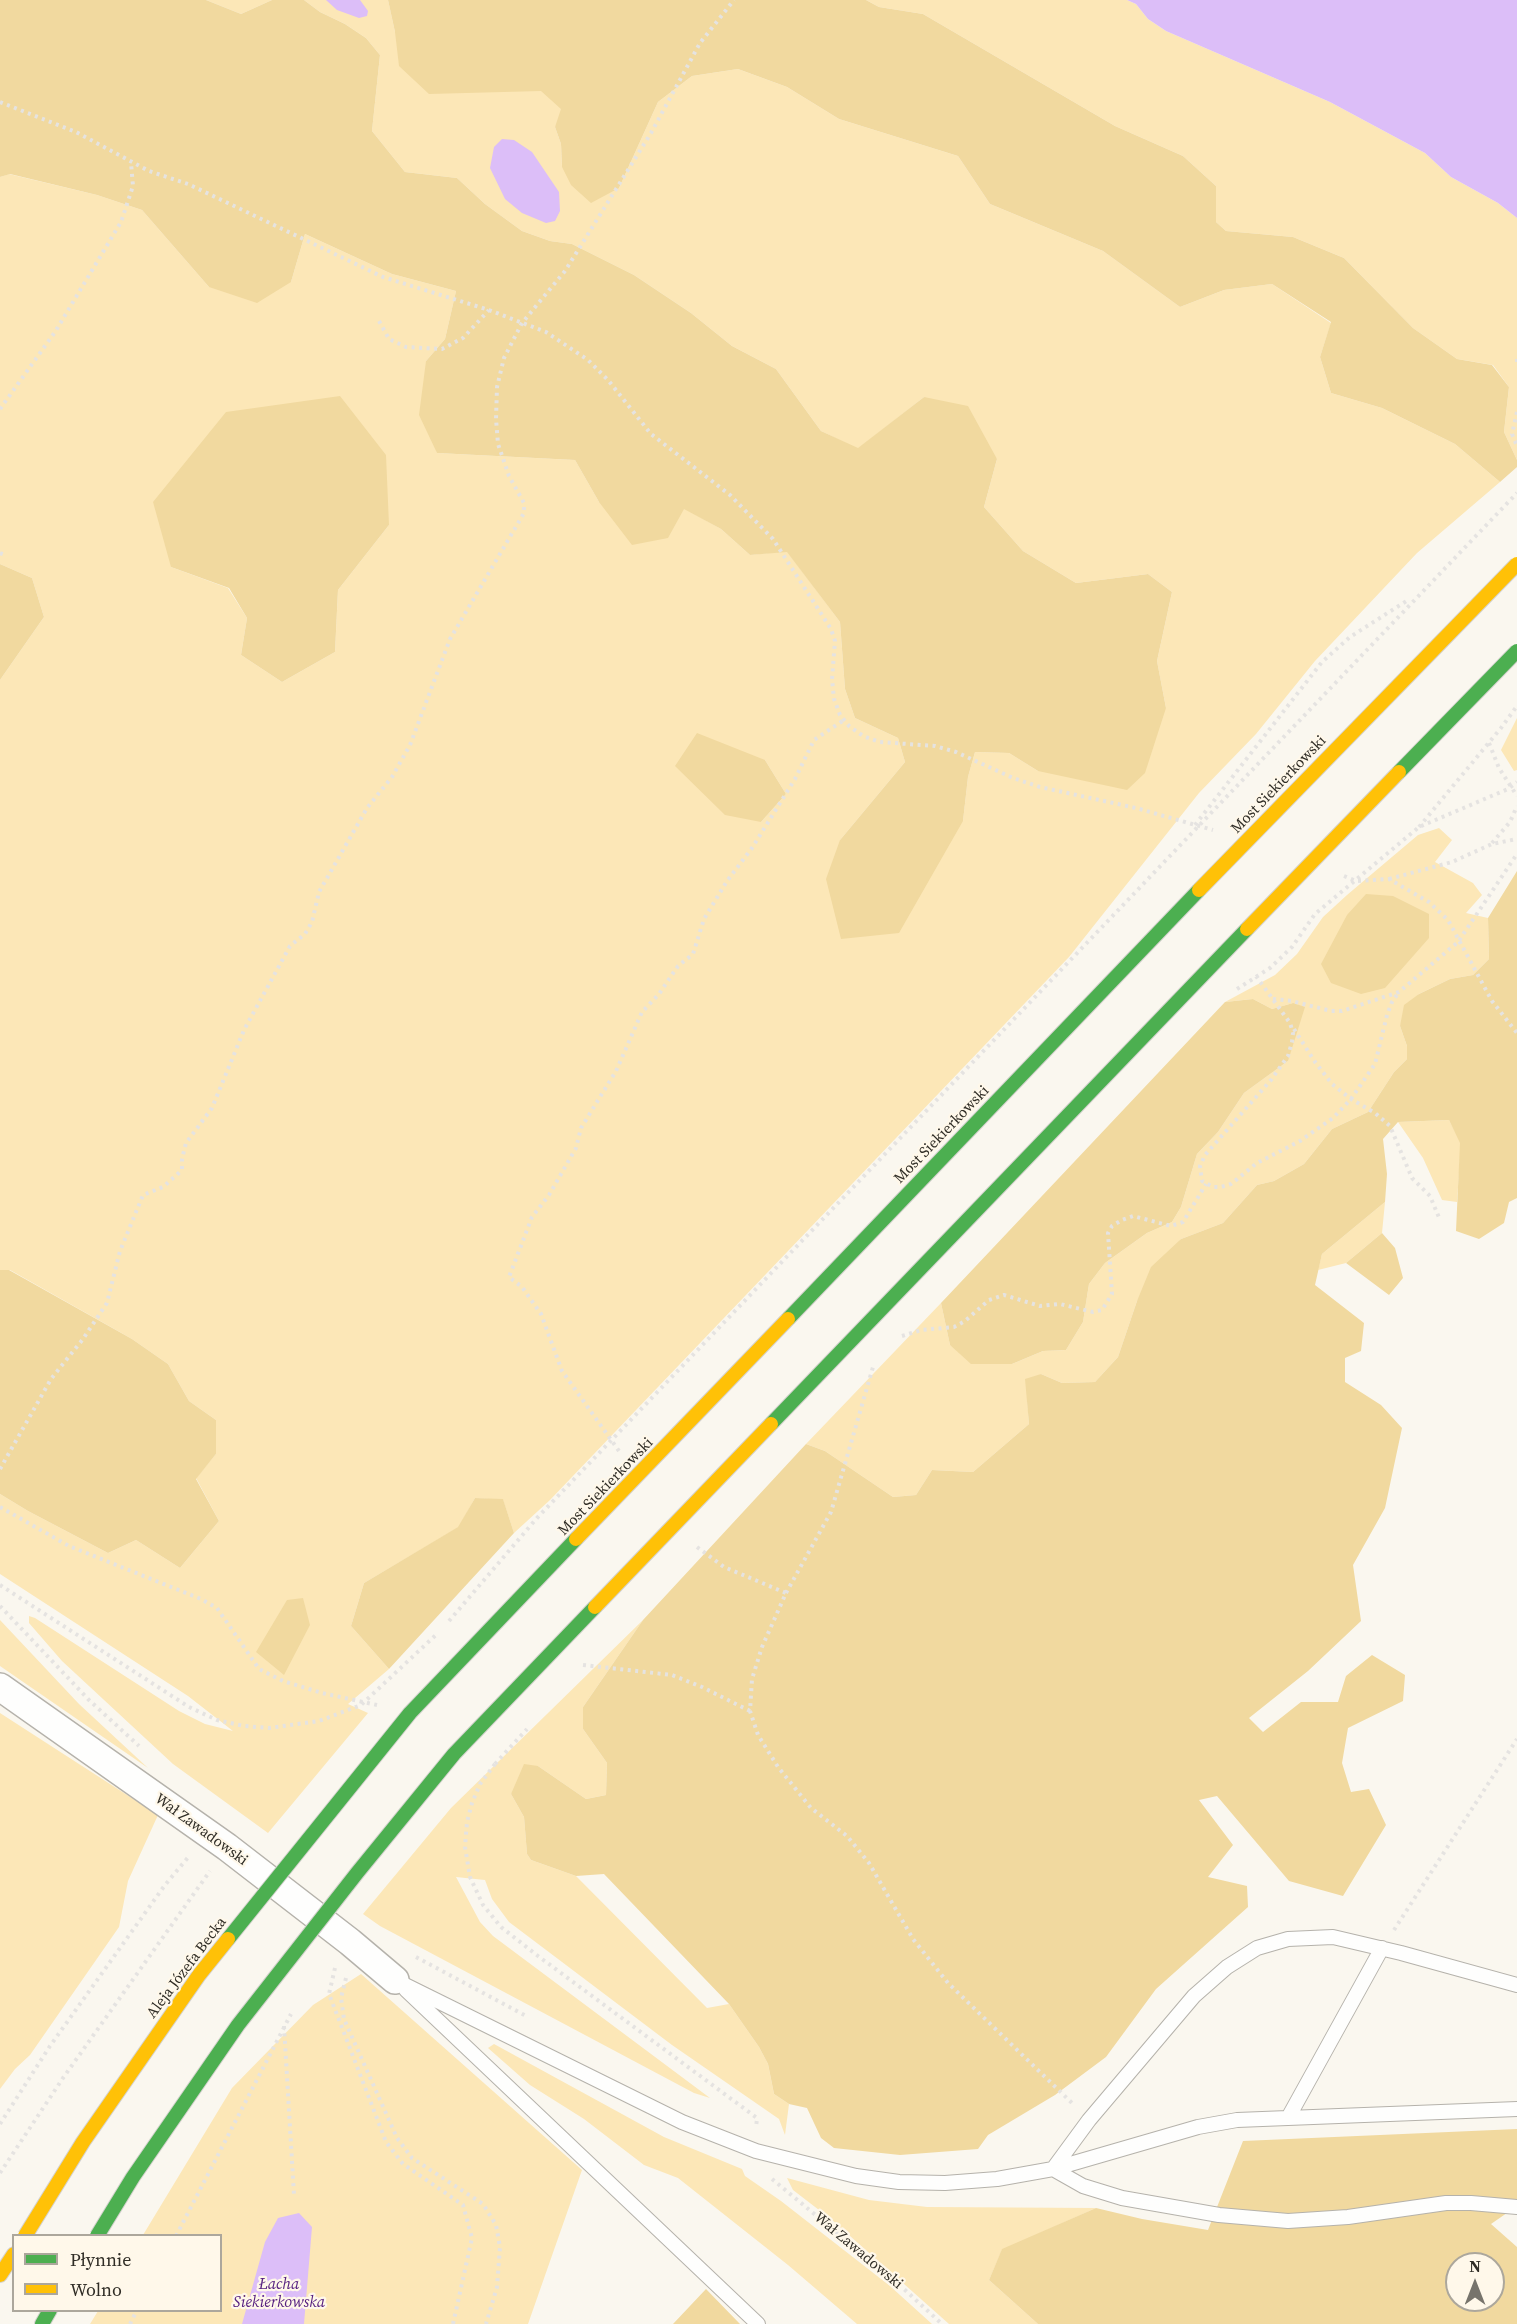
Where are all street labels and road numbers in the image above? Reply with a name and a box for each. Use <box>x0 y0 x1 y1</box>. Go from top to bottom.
street label: Most Siekierkowski <box>1228 732 1330 838</box>
street label: Most Siekierkowski <box>891 1082 993 1188</box>
street label: Most Siekierkowski <box>555 1434 657 1540</box>
street label: Wał Zawadowski <box>151 1790 251 1870</box>
street label: Aleja Józefa Becka <box>143 1914 231 2022</box>
street label: Wał Zawadowski <box>810 2209 906 2293</box>

